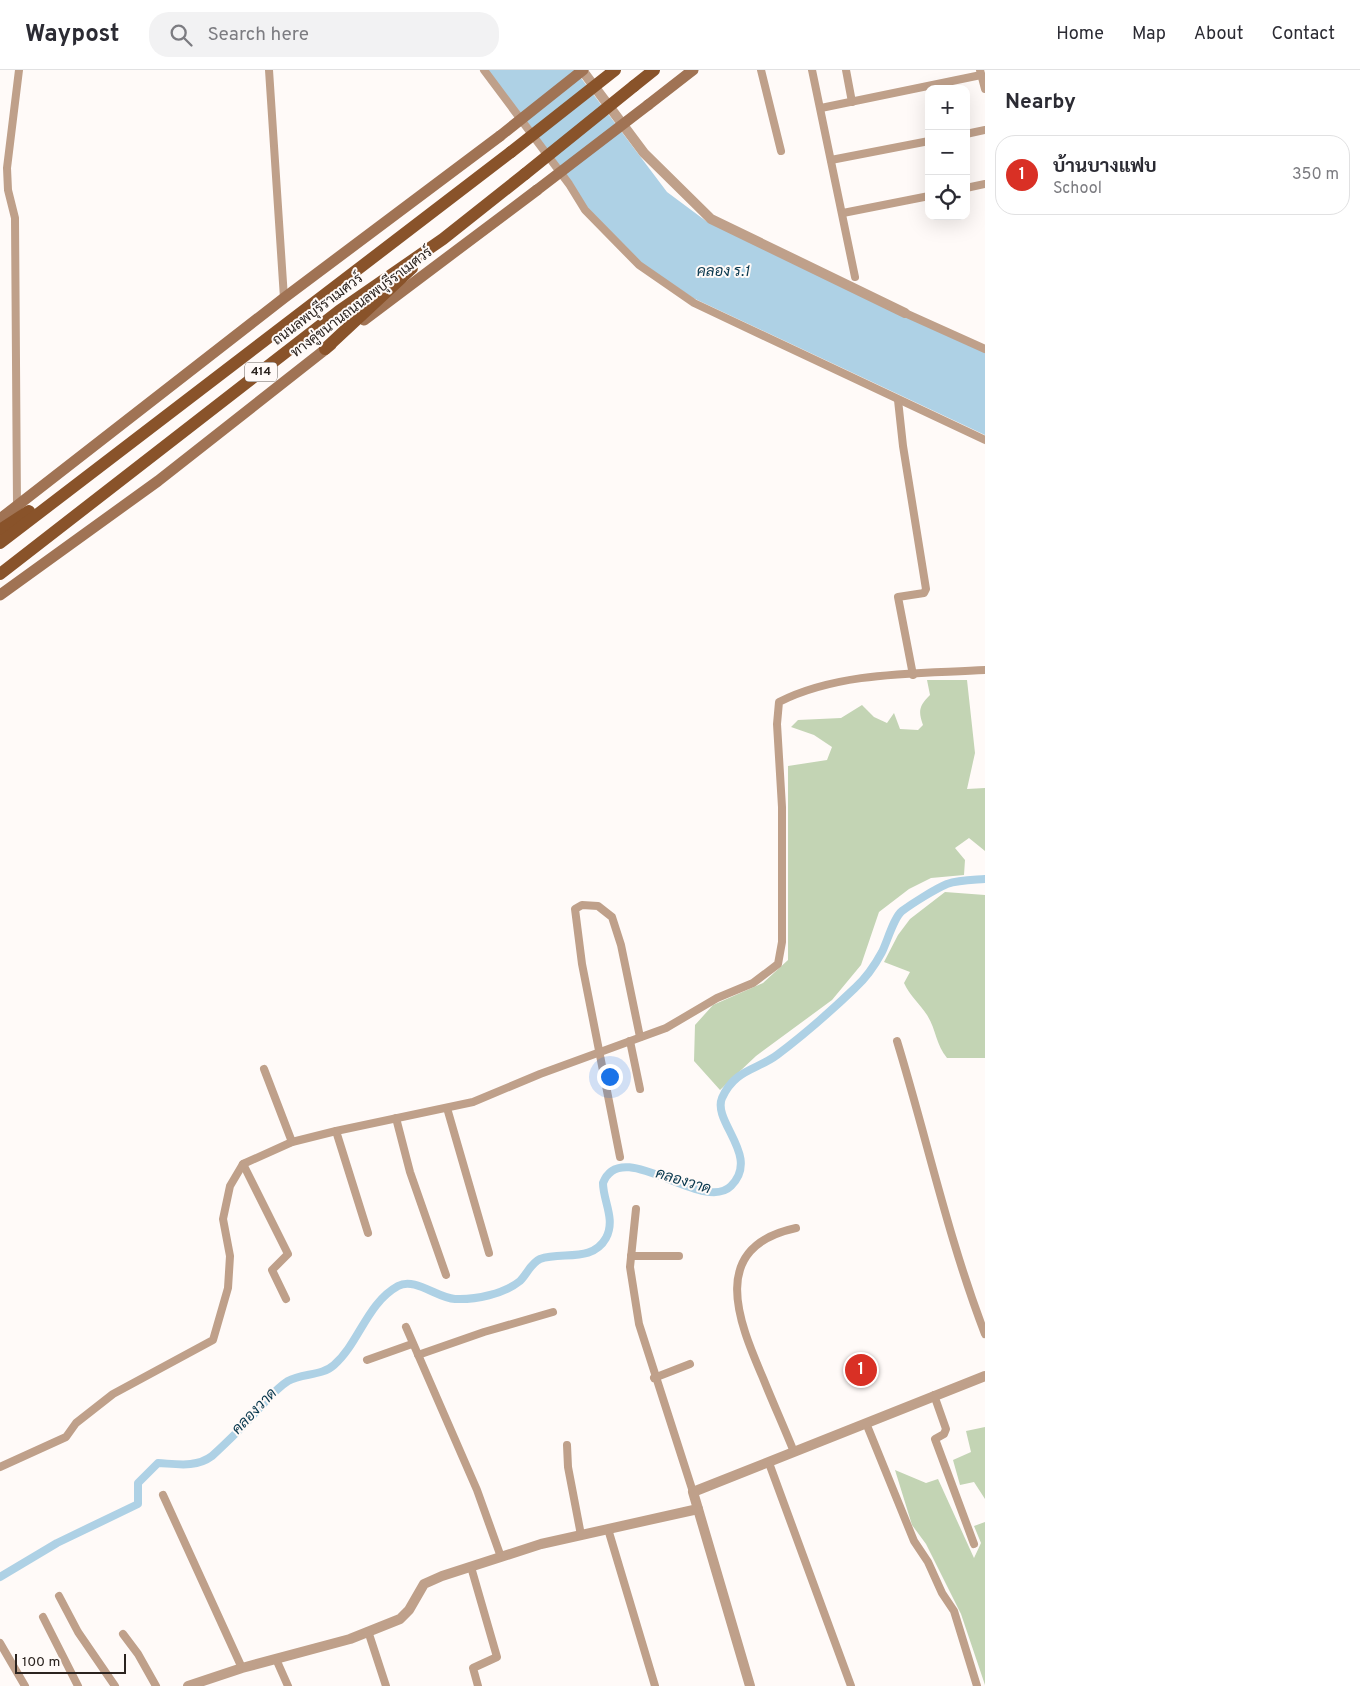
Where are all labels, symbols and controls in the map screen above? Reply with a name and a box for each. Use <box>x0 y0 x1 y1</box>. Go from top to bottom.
search box <box>149 12 499 57</box>
text: Waypost <box>25 20 119 50</box>
icon: search <box>167 21 195 49</box>
text: Search here <box>207 23 309 47</box>
text: Home <box>1056 23 1104 46</box>
text: Map <box>1132 23 1166 46</box>
text: About <box>1194 23 1243 46</box>
text: Contact <box>1271 23 1335 46</box>
map controls <box>925 85 970 220</box>
button: + <box>925 85 970 130</box>
text: Nearby <box>1005 89 1076 116</box>
button: − <box>925 130 970 175</box>
text: บ้านบางแฟบ <box>1053 155 1157 179</box>
text: 1 <box>1019 165 1025 185</box>
text: 350 m <box>1292 165 1339 185</box>
button: locate <box>925 175 970 220</box>
text: School <box>1053 179 1102 199</box>
street label: ทางคู่ขนานถนนลพบุรีราเมศวร์ <box>288 244 436 362</box>
water label: คลอง ร.1 <box>697 263 750 282</box>
street label: ถนนลพบุรีราเมศวร์ <box>269 271 367 349</box>
road number: 414 <box>245 362 277 382</box>
your location <box>597 1064 623 1090</box>
water label: คลองวาด <box>653 1165 713 1199</box>
pin: 1 <box>845 1351 877 1389</box>
water label: คลองวาด <box>228 1385 282 1439</box>
scale bar <box>15 1651 126 1674</box>
text: 100 m <box>22 1654 60 1671</box>

